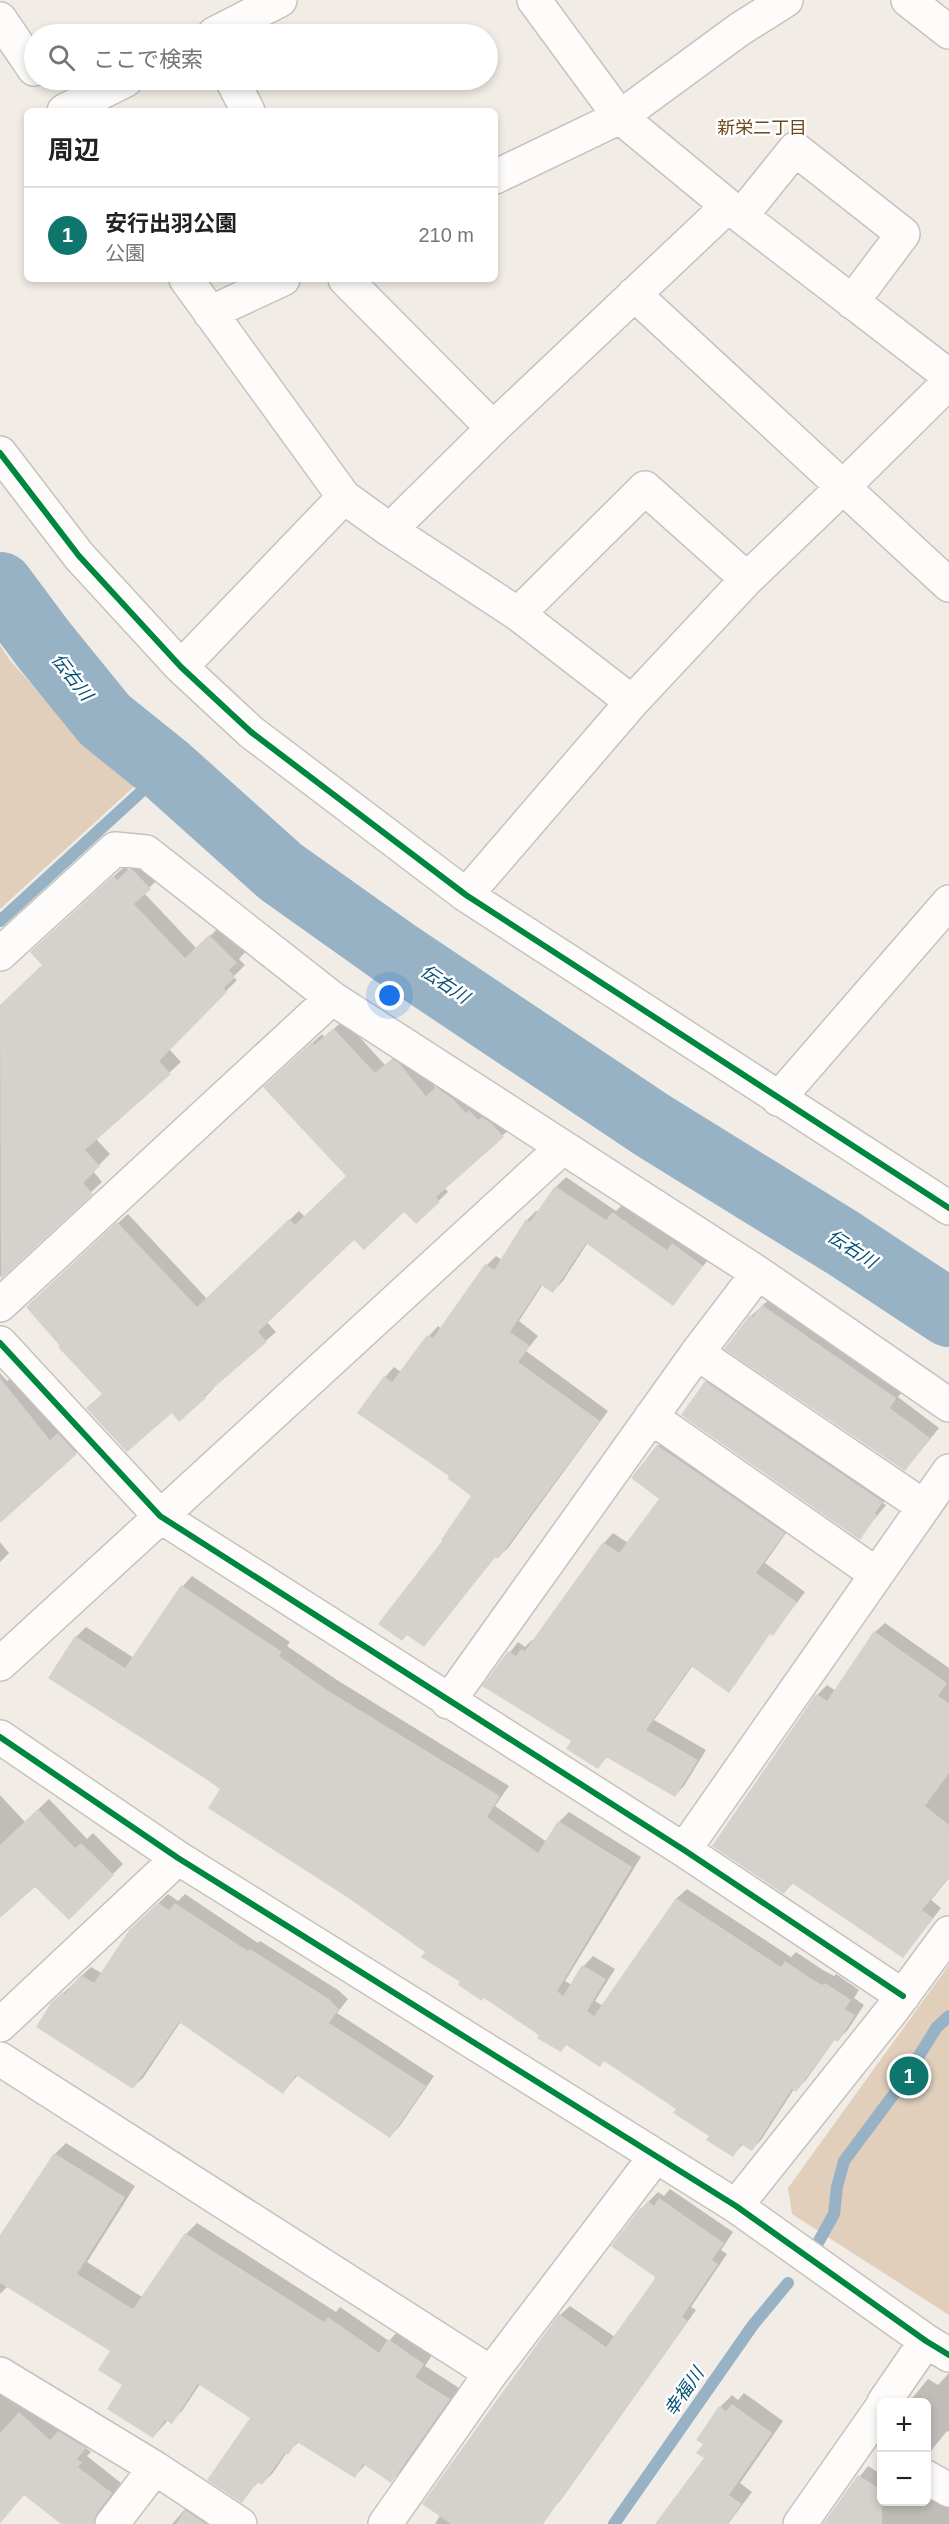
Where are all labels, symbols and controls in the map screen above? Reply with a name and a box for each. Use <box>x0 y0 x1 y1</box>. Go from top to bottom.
search box <box>24 24 498 90</box>
icon: search <box>45 41 78 74</box>
text: ここで検索 <box>93 47 203 72</box>
district label: 新栄二丁目 <box>717 118 807 138</box>
text: 周辺 <box>48 135 100 165</box>
text: 安行出羽公園 <box>105 211 237 236</box>
text: 1 <box>62 224 73 246</box>
text: 210 m <box>418 224 474 246</box>
text: 公園 <box>105 242 145 264</box>
water label: 伝右川 <box>47 650 98 706</box>
water label: 伝右川 <box>417 961 475 1009</box>
your location <box>375 981 404 1010</box>
water label: 伝右川 <box>824 1226 882 1273</box>
pin: 1 <box>890 2054 928 2098</box>
water label: 幸福川 <box>660 2363 709 2420</box>
map controls <box>877 2398 931 2506</box>
button: + <box>877 2398 931 2452</box>
button: − <box>877 2452 931 2506</box>

